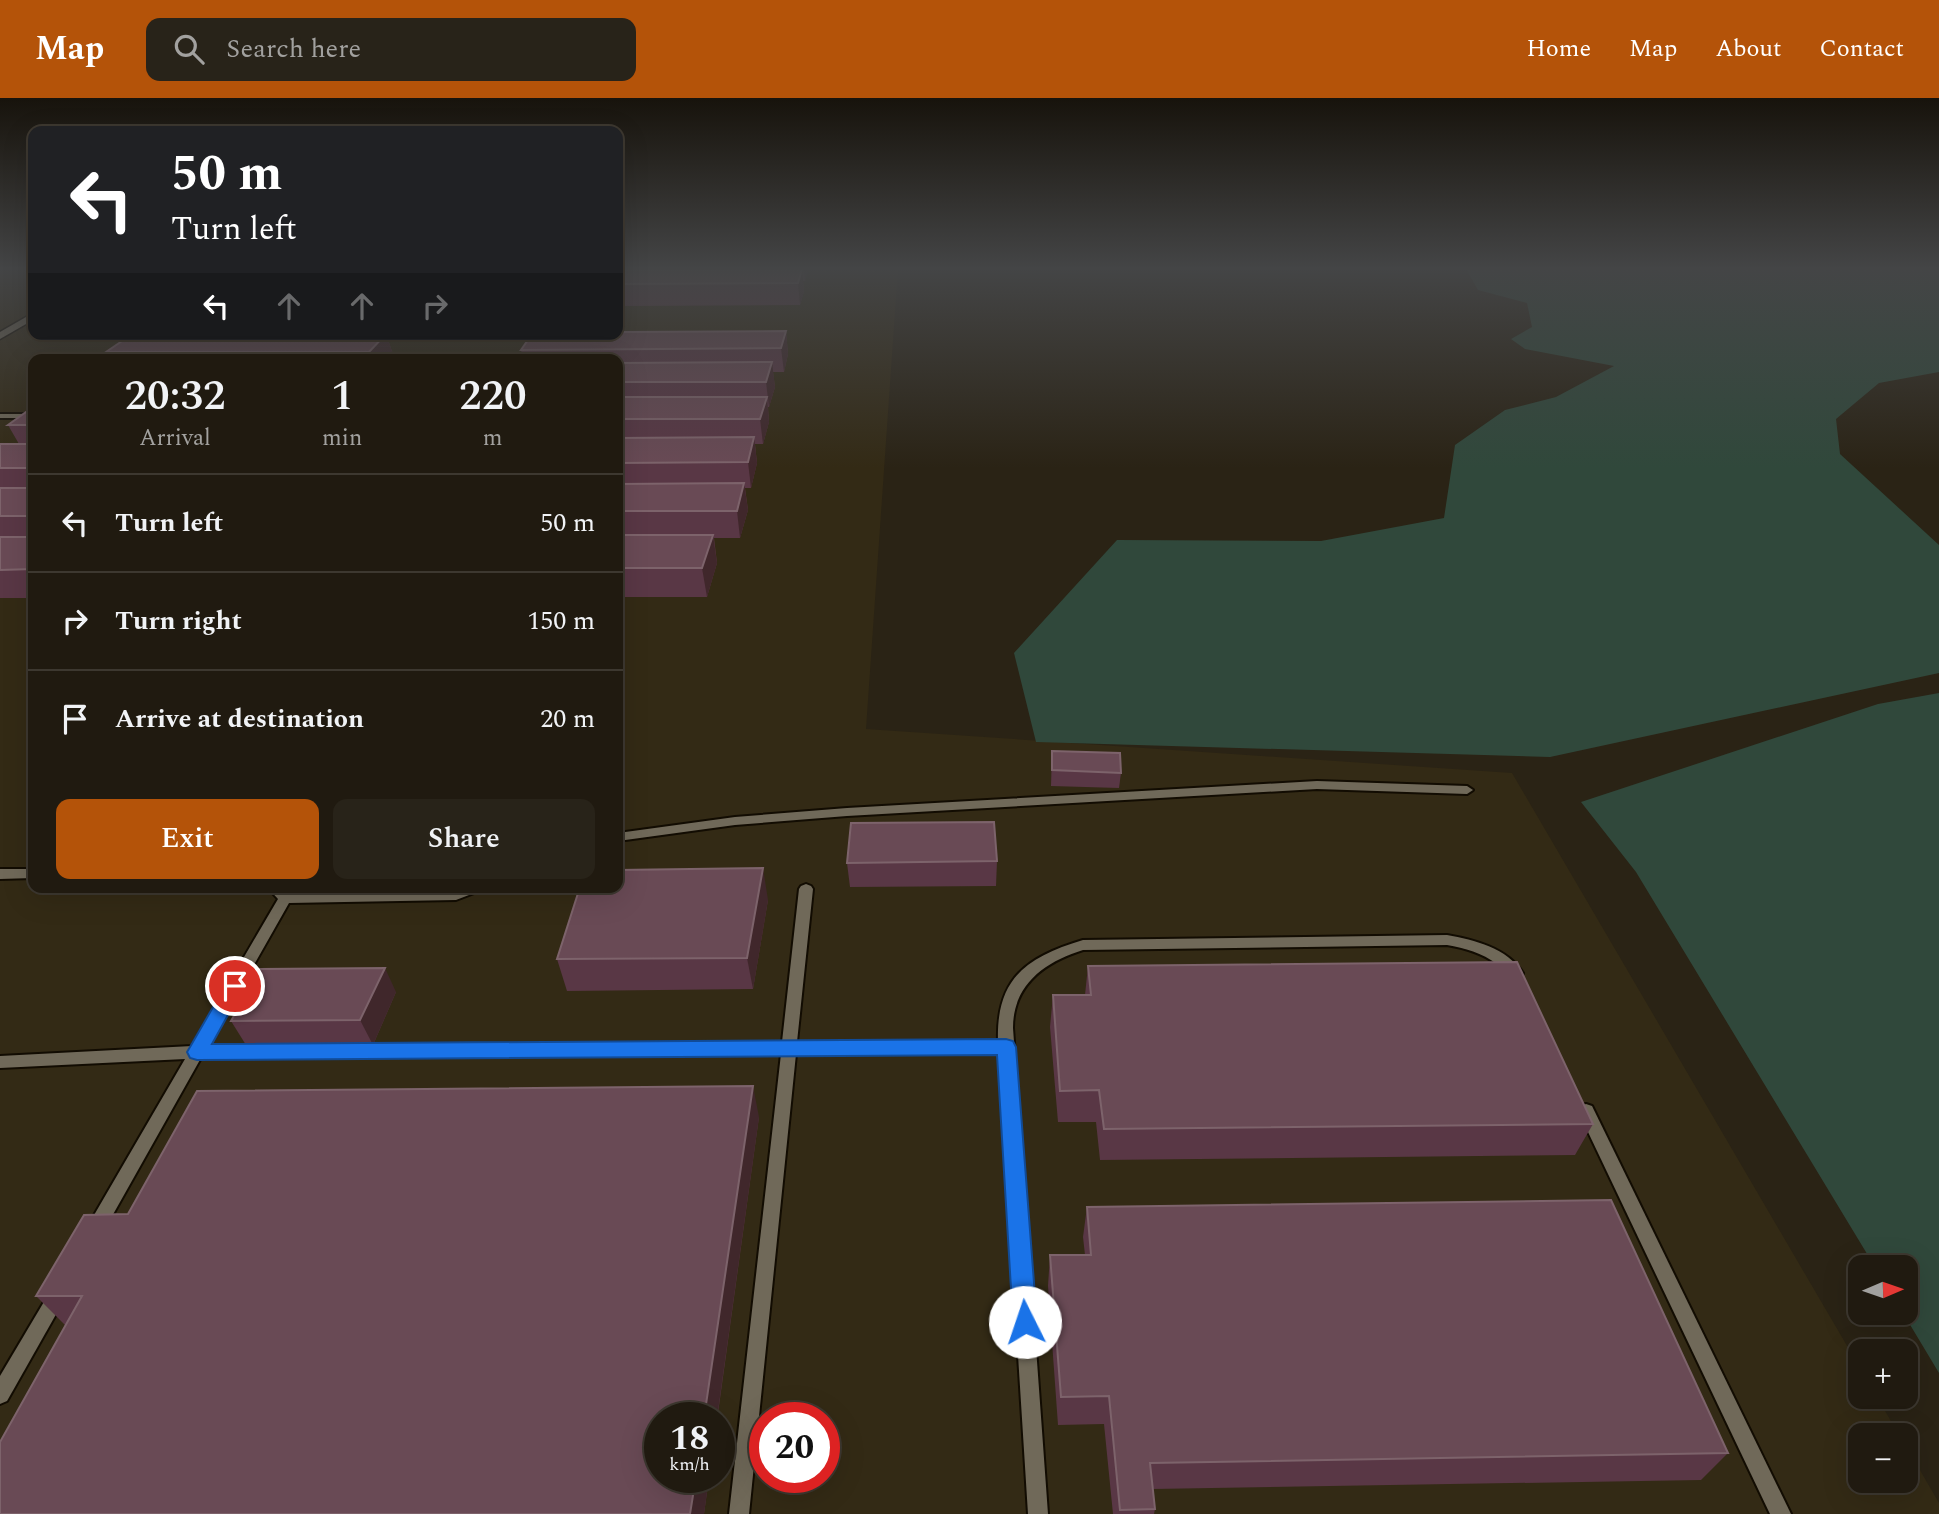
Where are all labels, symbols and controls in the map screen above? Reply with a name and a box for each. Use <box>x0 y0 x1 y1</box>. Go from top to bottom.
search box <box>146 18 636 81</box>
text: Map <box>35 24 104 74</box>
text: Search here <box>226 29 361 69</box>
icon: search <box>170 30 208 68</box>
text: Home <box>1526 31 1591 67</box>
text: Map <box>1629 31 1677 67</box>
text: About <box>1715 31 1781 67</box>
text: Contact <box>1819 31 1904 67</box>
text: 50 m <box>171 137 282 212</box>
icon: left <box>56 154 147 245</box>
text: Turn left <box>171 205 297 254</box>
icon: left <box>197 287 235 325</box>
icon: ahead <box>270 287 308 325</box>
icon: ahead <box>343 287 381 325</box>
icon: right <box>416 287 454 325</box>
text: 20:32 <box>125 365 226 428</box>
text: 1 <box>331 365 353 428</box>
text: 220 <box>459 365 526 428</box>
text: Arrival <box>139 421 211 456</box>
text: min <box>322 421 362 456</box>
text: m <box>483 421 503 456</box>
text: Turn left <box>115 503 223 543</box>
text: 50 m <box>540 503 595 543</box>
icon: left <box>56 504 94 542</box>
text: Turn right <box>115 601 242 641</box>
text: 150 m <box>527 601 595 641</box>
icon: right <box>56 602 94 640</box>
text: Arrive at destination <box>115 699 364 739</box>
text: 20 m <box>540 699 595 739</box>
icon: arrive <box>56 700 94 738</box>
button: Exit <box>56 799 319 879</box>
button: Share <box>333 799 595 879</box>
pin <box>205 956 265 1016</box>
icon: arrive <box>216 967 254 1005</box>
north arrow <box>1848 1255 1918 1325</box>
map controls <box>1848 1255 1918 1493</box>
position arrow <box>988 1285 1062 1359</box>
button: + <box>1848 1339 1918 1409</box>
speed limit sign: 20 <box>749 1402 840 1493</box>
text: 18 <box>670 1412 709 1465</box>
button: − <box>1848 1423 1918 1493</box>
text: km/h <box>669 1451 710 1478</box>

